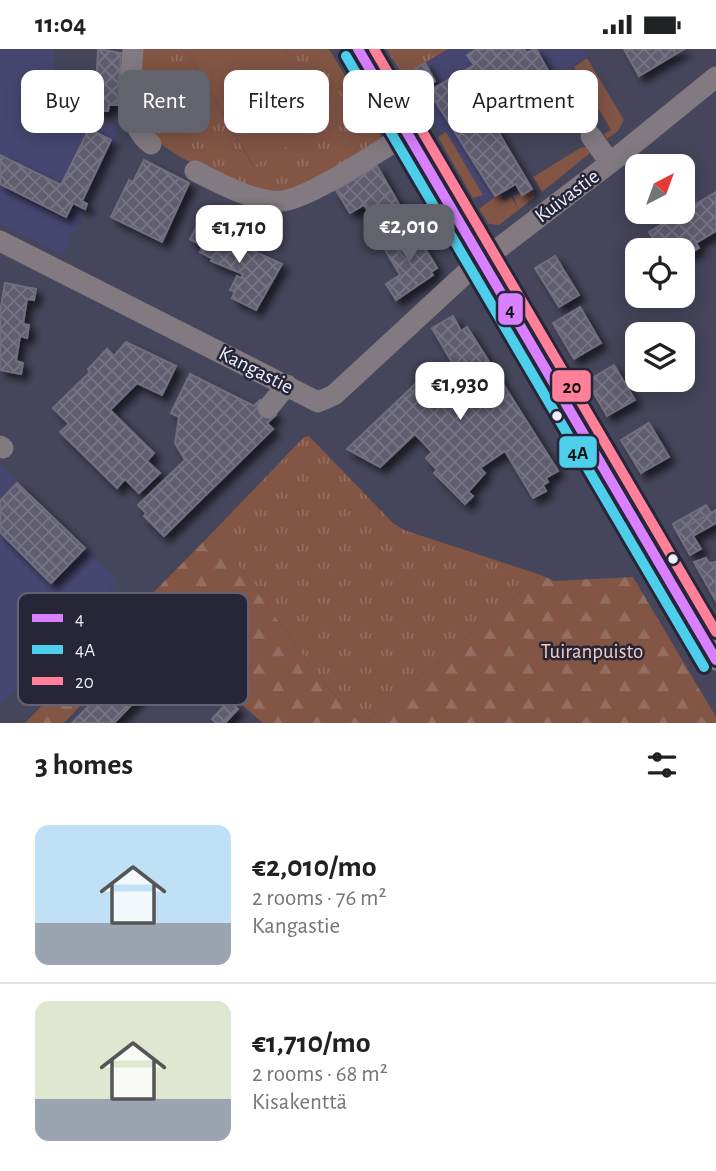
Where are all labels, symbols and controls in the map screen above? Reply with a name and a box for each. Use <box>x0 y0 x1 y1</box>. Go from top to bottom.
text: 11:04 <box>35 11 86 37</box>
chip: Buy <box>21 70 104 133</box>
chip: Rent <box>118 70 210 133</box>
chip: Filters <box>224 70 329 133</box>
chip: New <box>343 70 434 133</box>
chip: Apartment <box>448 70 598 133</box>
north arrow <box>625 154 695 224</box>
map controls <box>625 154 695 392</box>
street label: Kuivastie <box>531 165 603 227</box>
pin: €1,710 <box>182 205 296 265</box>
pin: €2,010 <box>352 205 466 264</box>
text: €2,010 <box>379 215 439 238</box>
text: €1,710 <box>212 216 266 239</box>
button: locate <box>625 238 695 308</box>
line badge: 4 <box>497 292 524 326</box>
text: 4 <box>505 301 515 320</box>
button: layers <box>625 322 695 392</box>
street label: Kangastie <box>215 342 297 398</box>
pin: €1,930 <box>403 363 517 422</box>
line badge: 20 <box>551 369 592 403</box>
text: €1,930 <box>431 373 489 396</box>
text: 20 <box>563 378 582 397</box>
unlabelled marker <box>550 409 564 423</box>
line badge: 4A <box>558 435 598 469</box>
text: 4A <box>568 444 589 463</box>
unlabelled marker <box>666 552 680 566</box>
legend <box>18 593 248 705</box>
text: 4 <box>75 610 84 629</box>
text: 4A <box>75 641 95 660</box>
park label: Tuiranpuisto <box>541 641 643 662</box>
text: 20 <box>75 673 94 692</box>
icon: filters <box>643 746 681 784</box>
text: 3 homes <box>35 750 133 780</box>
text: €2,010/mo <box>252 852 377 882</box>
icon: home <box>91 853 175 937</box>
text: 2 rooms · 76 m² <box>252 887 386 910</box>
text: Kangastie <box>252 915 340 938</box>
text: €1,710/mo <box>252 1028 371 1058</box>
icon: home <box>91 1029 175 1113</box>
text: 2 rooms · 68 m² <box>252 1063 388 1086</box>
text: Kisakenttä <box>252 1091 347 1114</box>

